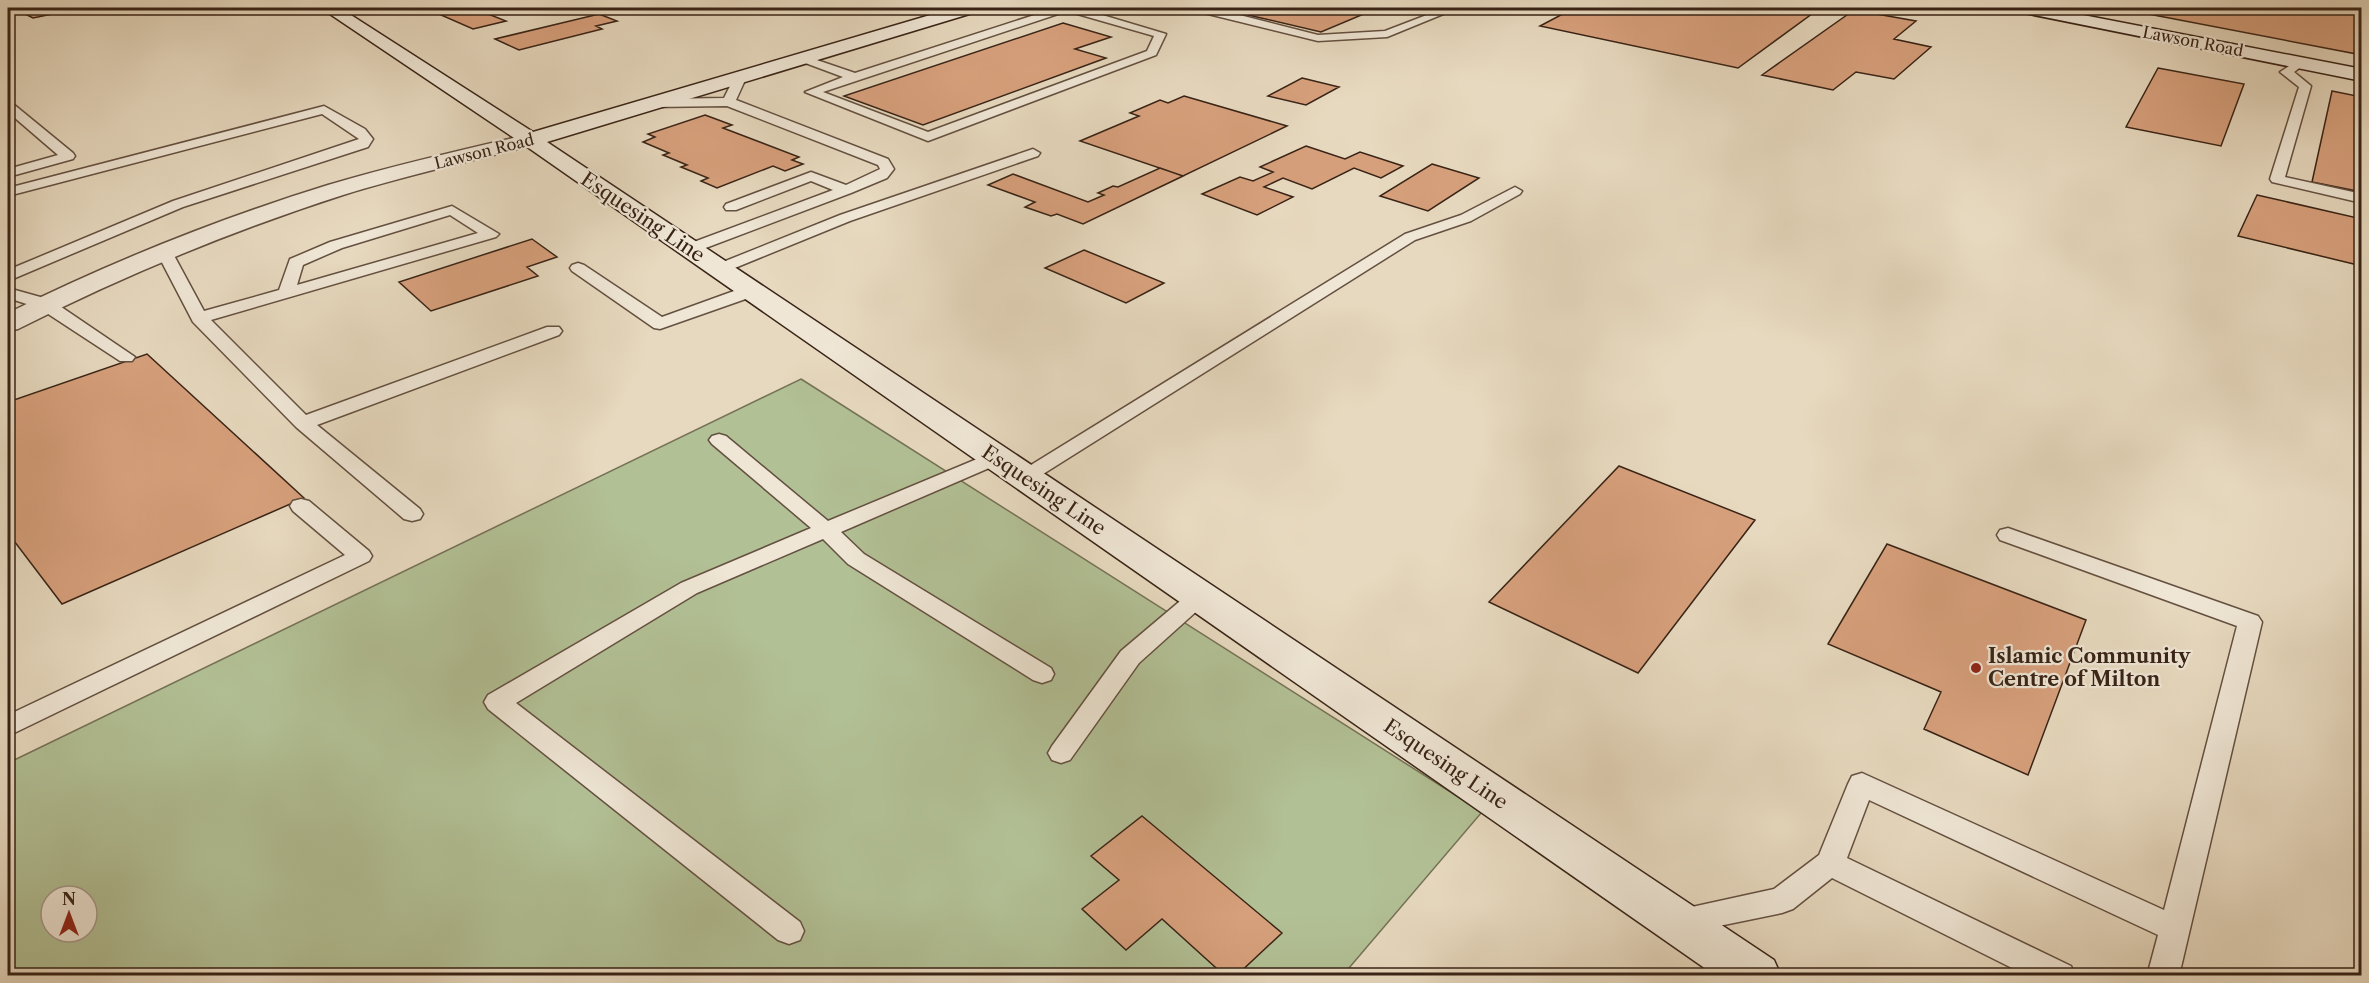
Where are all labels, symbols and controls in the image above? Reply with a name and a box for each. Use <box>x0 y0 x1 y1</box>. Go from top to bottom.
street label: Lawson Road <box>2141 21 2245 61</box>
street label: Lawson Road <box>432 129 536 173</box>
street label: Esquesing Line <box>577 167 709 267</box>
street label: Esquesing Line <box>978 440 1110 540</box>
place label: Islamic Community Centre of Milton <box>1988 644 2191 691</box>
marker: Islamic Community Centre of Milton <box>1969 661 1983 675</box>
street label: Esquesing Line <box>1380 714 1512 814</box>
north arrow <box>39 884 99 944</box>
text: N <box>62 889 76 909</box>

